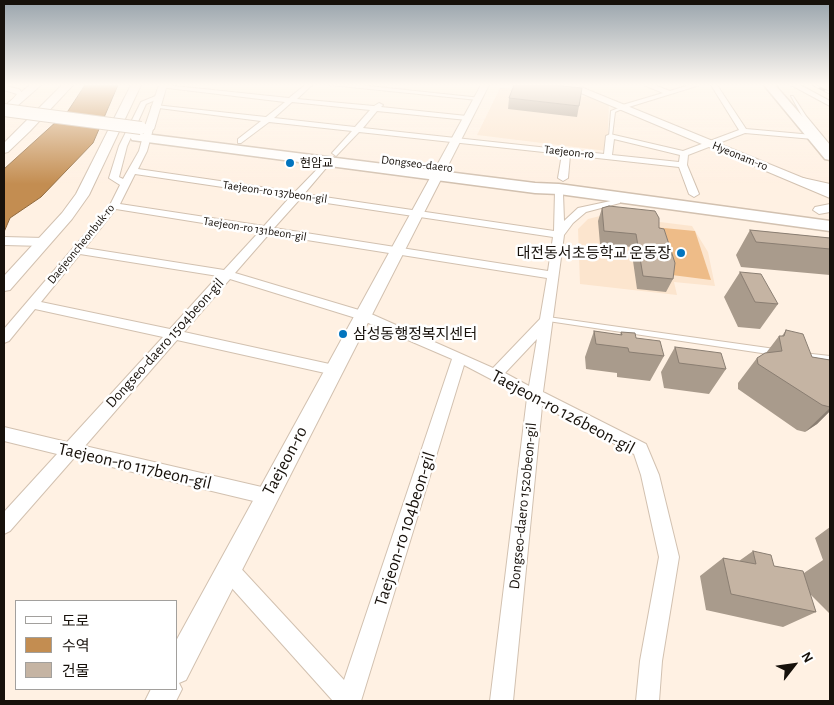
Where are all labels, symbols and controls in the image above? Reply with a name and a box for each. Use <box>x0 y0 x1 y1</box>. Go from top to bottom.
street label: Hyeonam-ro <box>710 138 770 174</box>
street label: Taejeon-ro <box>543 142 595 162</box>
street label: Dongseo-daero <box>380 152 454 176</box>
place label: 현암교 <box>300 156 333 170</box>
marker: 현암교 <box>284 157 296 169</box>
street label: Taejeon-ro 137beon-gil <box>222 178 328 206</box>
street label: Daejeoncheonbuk-ro <box>44 201 118 287</box>
street label: Taejeon-ro 131beon-gil <box>202 214 308 244</box>
place label: 대전동서초등학교 운동장 <box>517 244 671 262</box>
marker: 대전동서초등학교 운동장 <box>675 247 687 259</box>
street label: Dongseo-daero 1504beon-gil <box>102 275 228 411</box>
place label: 삼성동행정복지센터 <box>353 325 477 343</box>
marker: 삼성동행정복지센터 <box>337 328 349 340</box>
street label: Taejeon-ro 126beon-gil <box>487 365 639 459</box>
street label: Dongseo-daero 1520beon-gil <box>505 422 541 590</box>
street label: Taejeon-ro <box>258 423 312 499</box>
street label: Taejeon-ro 117beon-gil <box>56 438 214 494</box>
street label: Taejeon-ro 104beon-gil <box>370 449 440 609</box>
legend <box>15 600 178 690</box>
text: 도로 <box>62 614 90 629</box>
text: 수역 <box>62 639 90 654</box>
north arrow <box>769 640 819 690</box>
text: N <box>798 650 815 665</box>
text: 건물 <box>62 664 90 679</box>

